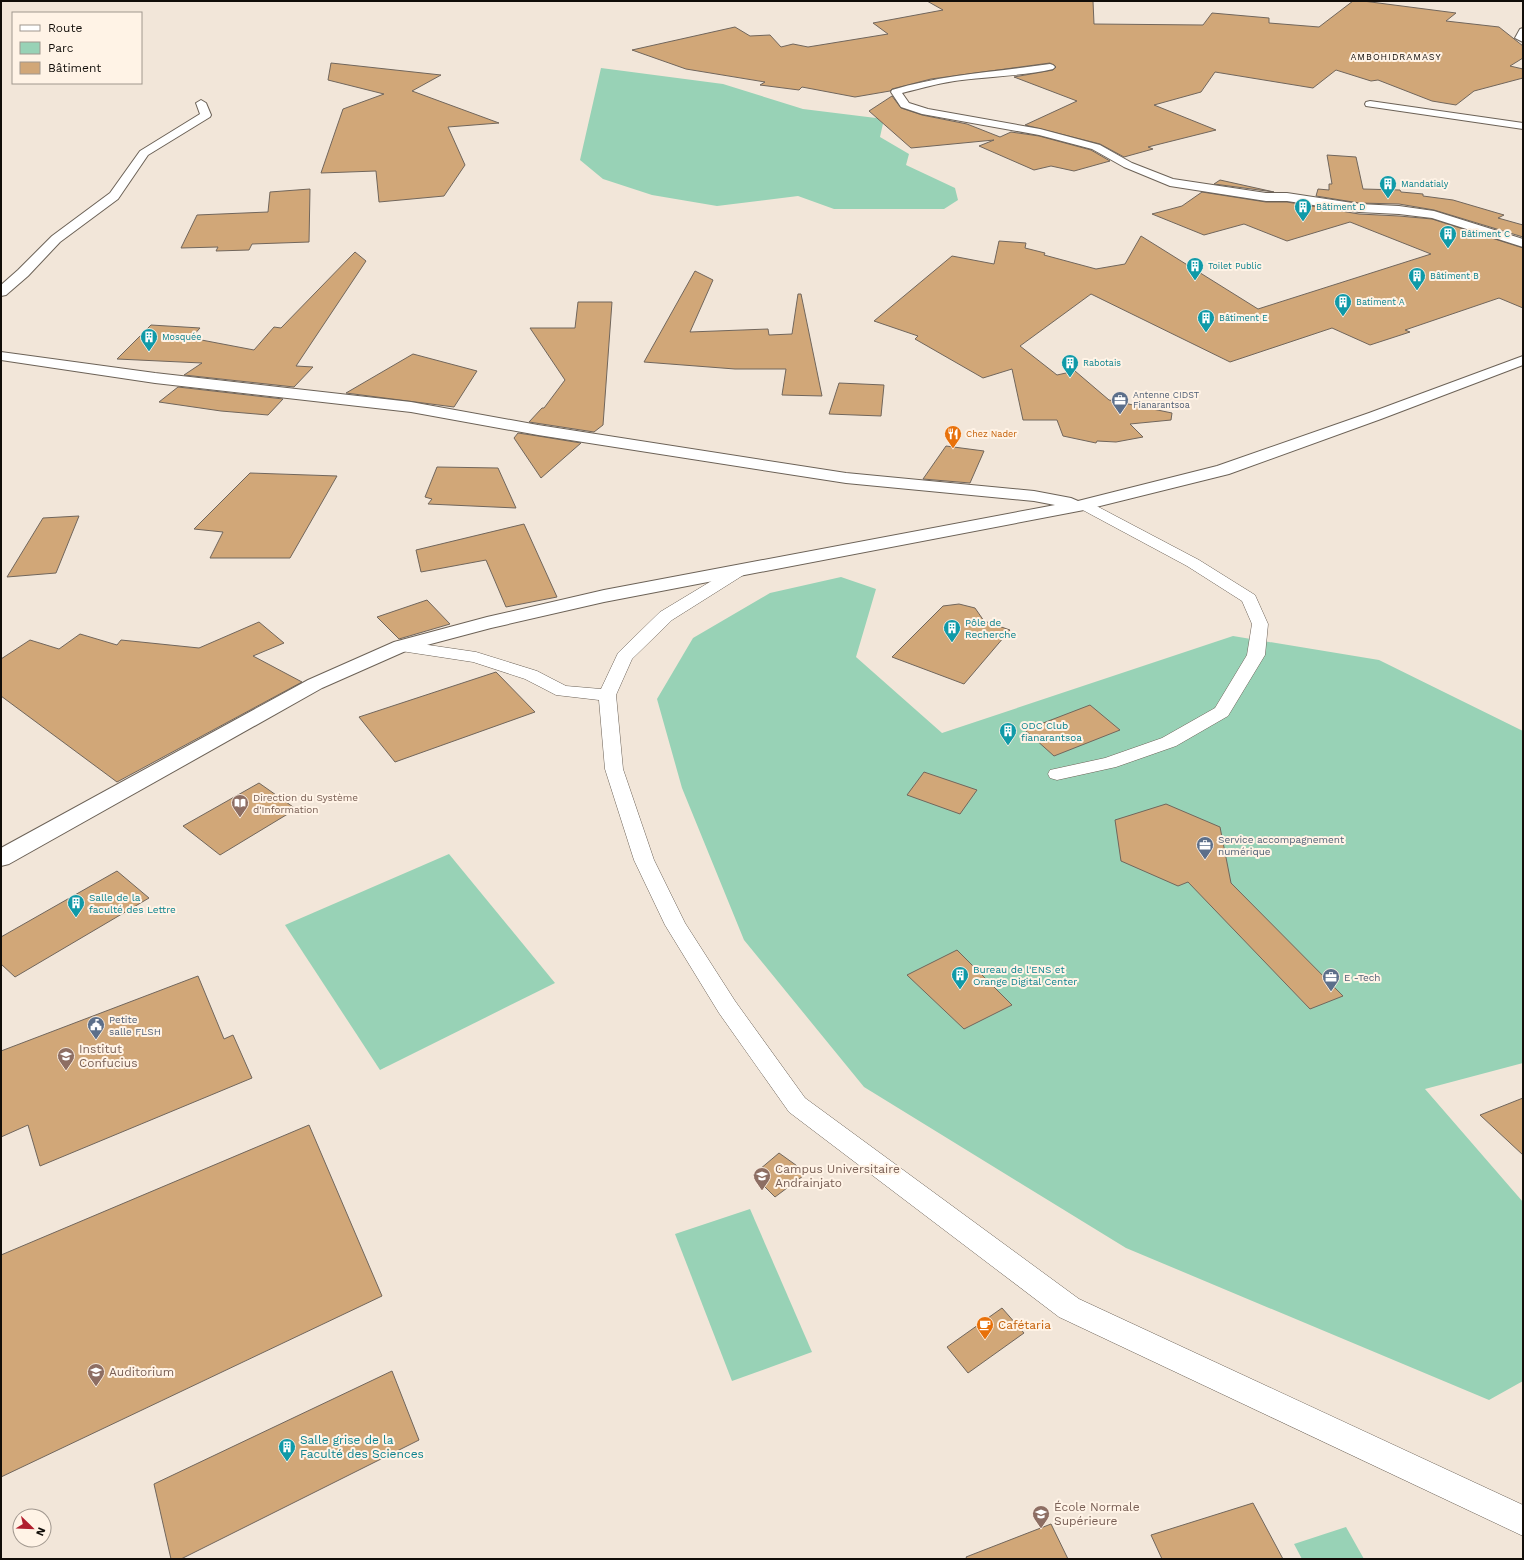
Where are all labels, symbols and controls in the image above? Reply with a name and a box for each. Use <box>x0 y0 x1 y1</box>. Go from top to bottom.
legend <box>12 12 142 84</box>
text: Route <box>48 21 82 35</box>
text: Parc <box>48 41 74 55</box>
district label: AMBOHIDRAMASY <box>1350 52 1442 62</box>
text: Bâtiment <box>48 61 101 75</box>
building icon: Mandatialy <box>1378 174 1398 199</box>
place label: Mandatialy <box>1401 179 1449 189</box>
building icon: Bâtiment D <box>1293 197 1313 222</box>
place label: Bâtiment D <box>1316 202 1366 212</box>
building icon: Bâtiment C <box>1438 224 1458 249</box>
place label: Bâtiment C <box>1461 229 1510 239</box>
building icon: Toilet Public <box>1185 256 1205 281</box>
place label: Toilet Public <box>1208 261 1262 271</box>
building icon: Bâtiment B <box>1407 266 1427 291</box>
place label: Bâtiment B <box>1430 271 1479 281</box>
building icon: Batiment A <box>1333 292 1353 317</box>
place label: Batiment A <box>1356 297 1405 307</box>
building icon: Bâtiment E <box>1196 308 1216 333</box>
place label: Bâtiment E <box>1219 313 1268 323</box>
building icon: Mosquée <box>139 327 159 352</box>
place label: Mosquée <box>162 332 201 342</box>
building icon: Rabotais <box>1060 353 1080 378</box>
place label: Rabotais <box>1083 358 1121 368</box>
office icon: Antenne CIDST Fianarantsoa <box>1110 390 1130 415</box>
place label: Antenne CIDST Fianarantsoa <box>1133 390 1200 410</box>
restaurant icon: Chez Nader <box>943 424 963 449</box>
place label: Chez Nader <box>966 429 1017 439</box>
place label: Pôle de Recherche <box>965 617 1017 640</box>
building icon: Pôle de Recherche <box>942 618 962 643</box>
place label: ODC Club fianarantsoa <box>1021 720 1082 743</box>
building icon: ODC Club fianarantsoa <box>998 721 1018 746</box>
place label: Direction du Système d'Information <box>253 792 358 815</box>
library icon: Direction du Système d'Information <box>230 793 250 818</box>
place label: Service accompagnement numérique <box>1218 834 1345 857</box>
office icon: Service accompagnement numérique <box>1195 835 1215 860</box>
place label: Salle de la faculté des Lettre <box>89 892 176 915</box>
building icon: Salle de la faculté des Lettre <box>66 893 86 918</box>
place label: Bureau de l'ENS et Orange Digital Center <box>973 964 1077 987</box>
building icon: Bureau de l'ENS et Orange Digital Center <box>950 965 970 990</box>
office icon: E -Tech <box>1321 967 1341 992</box>
place label: E -Tech <box>1344 972 1380 983</box>
place label: Petite salle FLSH <box>109 1014 161 1037</box>
public building icon: Petite salle FLSH <box>86 1015 106 1040</box>
place label: Institut Confucius <box>79 1042 138 1070</box>
school or university icon: Institut Confucius <box>56 1046 76 1071</box>
place label: Campus Universitaire Andrainjato <box>775 1162 900 1190</box>
school or university icon: Campus Universitaire Andrainjato <box>752 1166 772 1191</box>
cafe icon: Cafétaria <box>975 1315 995 1340</box>
place label: Cafétaria <box>998 1318 1051 1332</box>
school or university icon: Auditorium <box>86 1362 106 1387</box>
place label: Auditorium <box>109 1365 174 1379</box>
place label: Salle grise de la Faculté des Sciences <box>300 1433 424 1461</box>
building icon: Salle grise de la Faculté des Sciences <box>277 1437 297 1462</box>
place label: École Normale Supérieure <box>1054 1500 1140 1528</box>
school or university icon: École Normale Supérieure <box>1031 1504 1051 1529</box>
north arrow <box>12 1508 52 1548</box>
text: N <box>33 1525 48 1538</box>

